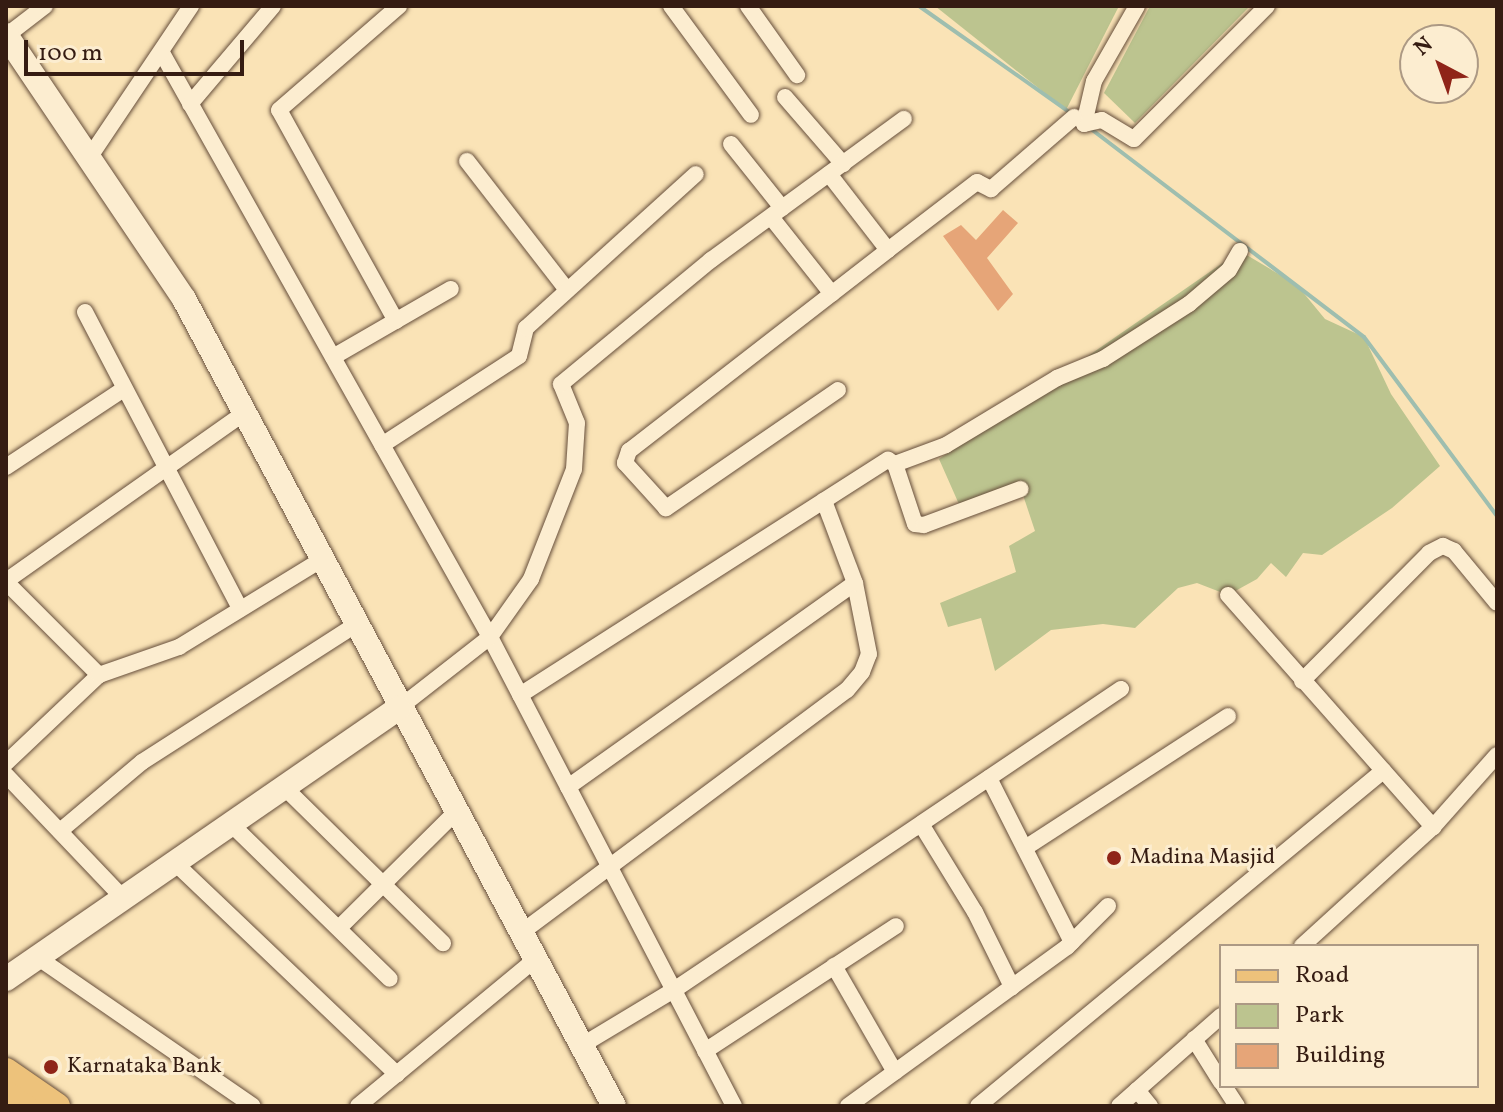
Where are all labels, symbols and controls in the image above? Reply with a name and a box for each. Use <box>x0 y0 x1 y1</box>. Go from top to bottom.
scale bar <box>28 24 248 74</box>
north arrow <box>1399 24 1479 104</box>
text: N <box>1408 30 1440 64</box>
text: 100 m <box>38 37 103 71</box>
place label: Madina Masjid <box>1130 845 1275 871</box>
marker: Madina Masjid <box>1105 849 1123 867</box>
legend <box>1219 944 1479 1088</box>
text: Road <box>1295 959 1349 993</box>
text: Park <box>1295 999 1344 1033</box>
text: Building <box>1295 1039 1385 1073</box>
place label: Karnataka Bank <box>67 1054 222 1080</box>
marker: Karnataka Bank <box>42 1058 60 1076</box>

